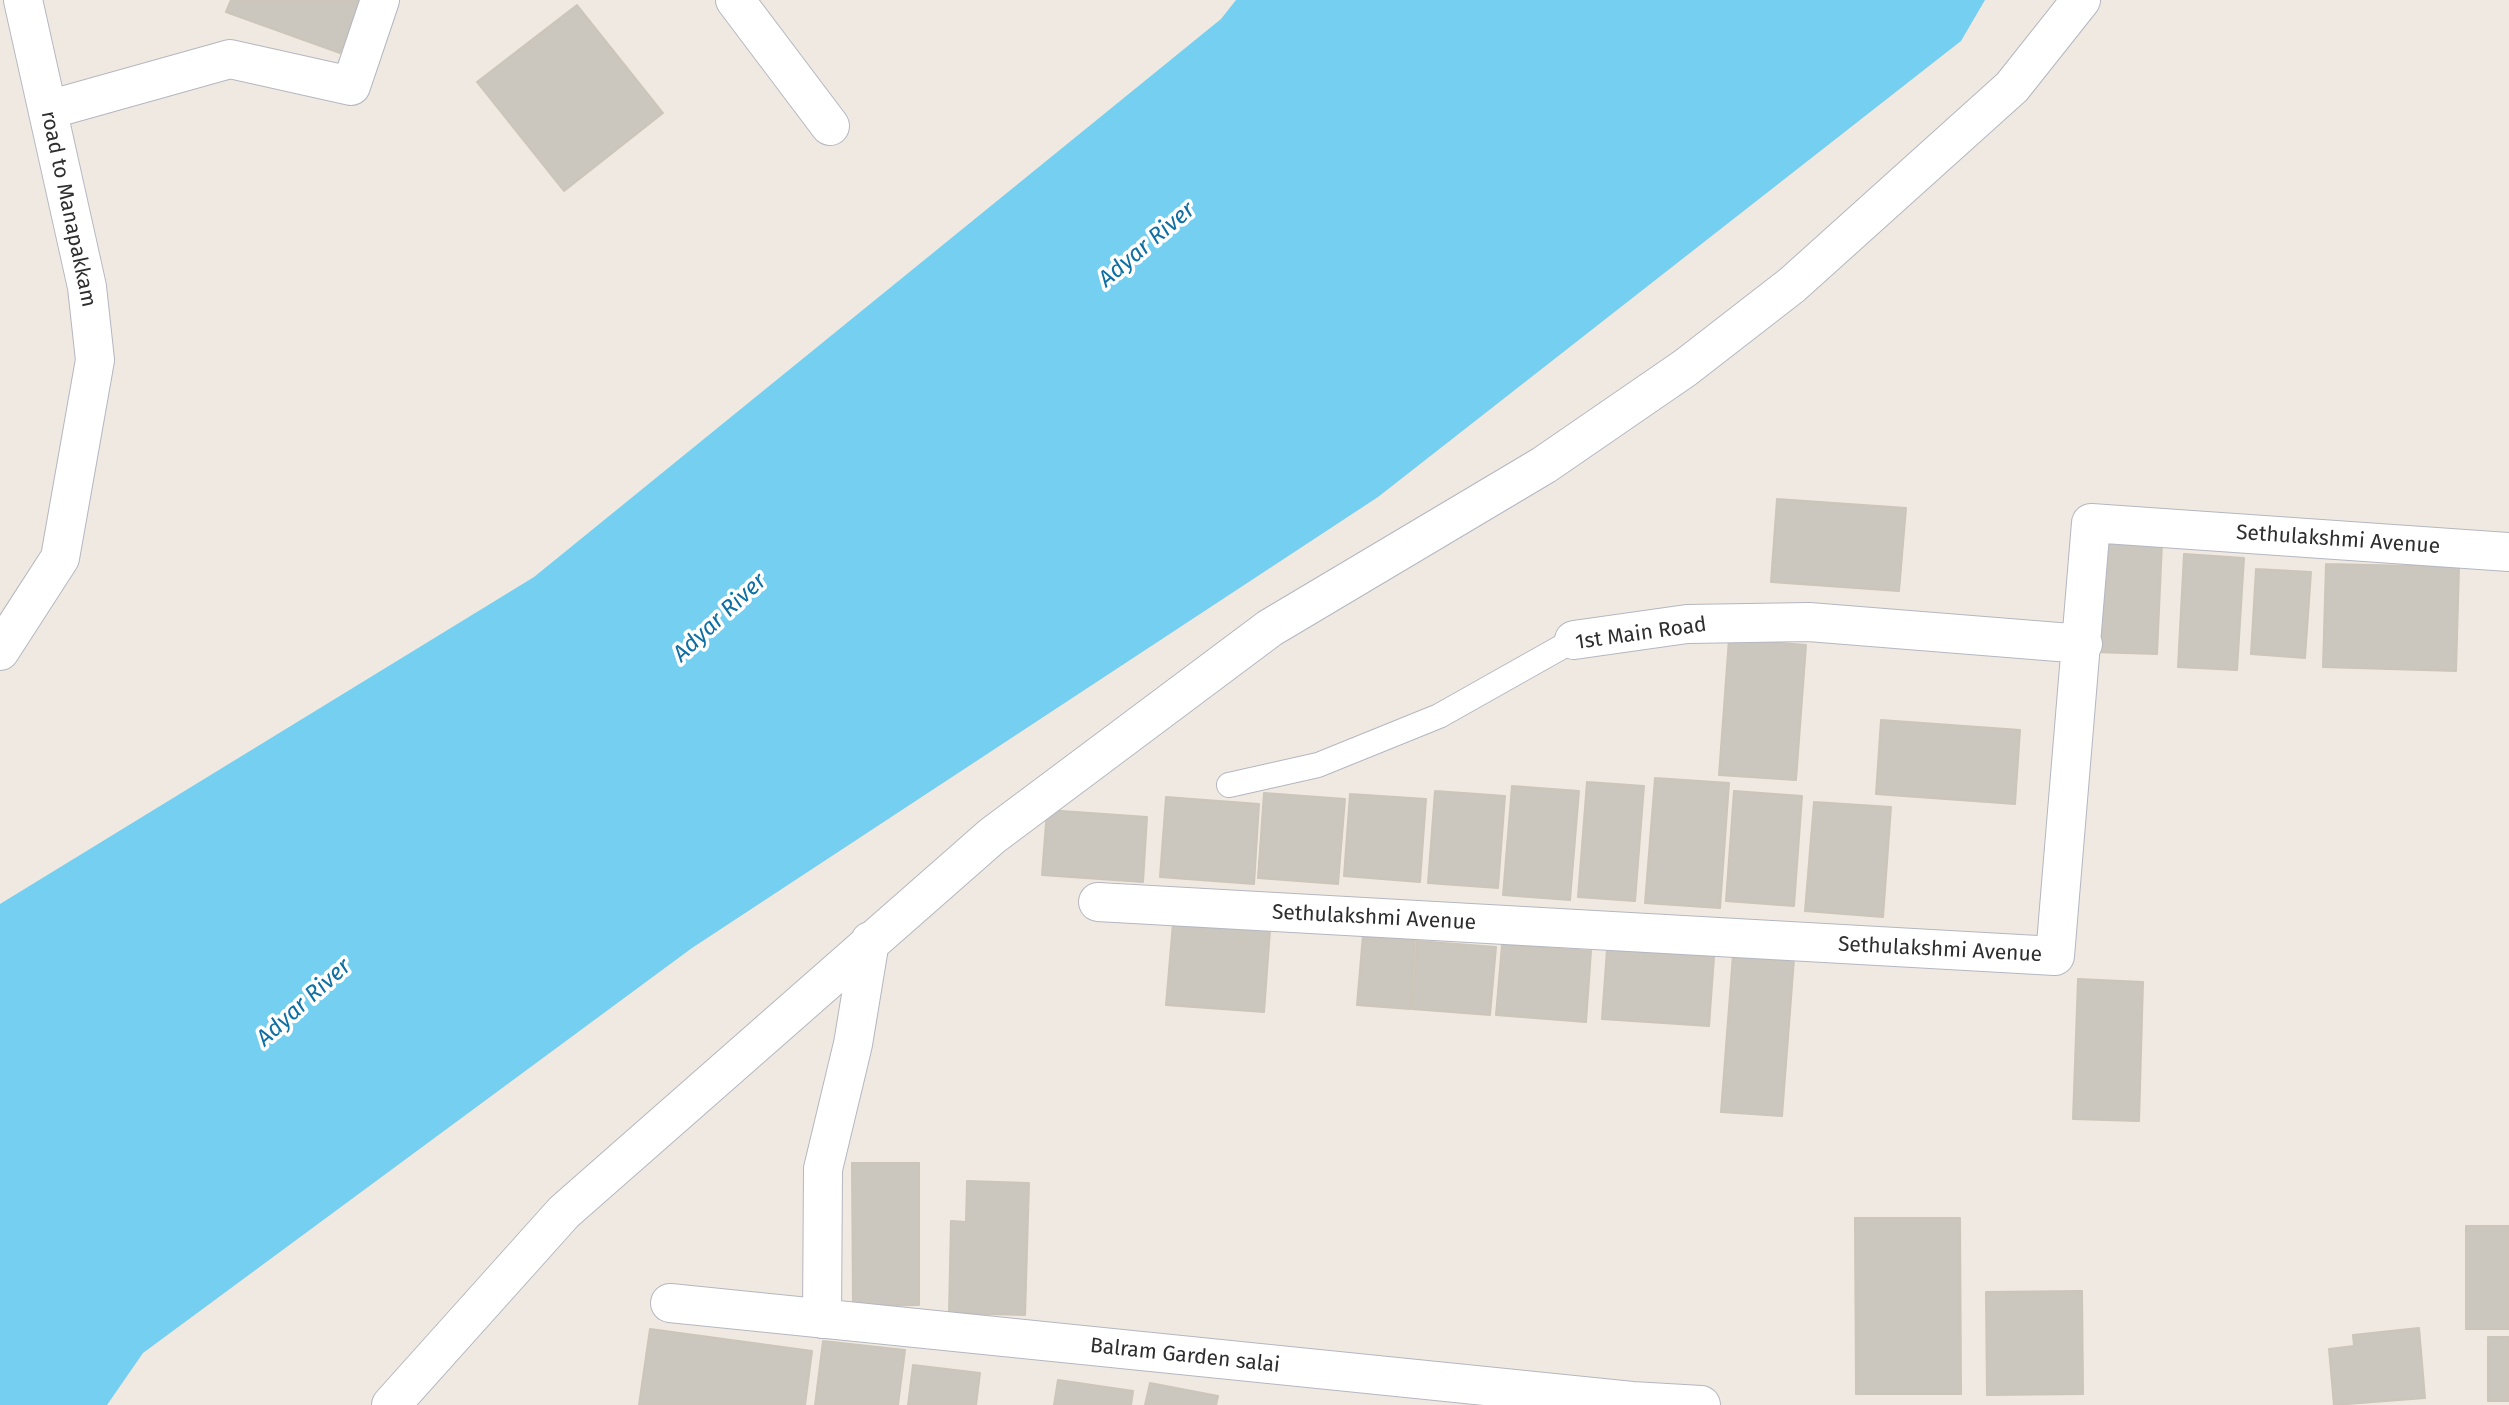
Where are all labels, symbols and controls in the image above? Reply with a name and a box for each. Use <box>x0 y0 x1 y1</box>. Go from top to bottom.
street label: road to Manapakkam <box>35 109 101 309</box>
water label: Adyar River <box>1093 197 1201 293</box>
street label: Sethulakshmi Avenue <box>2235 520 2441 560</box>
water label: Adyar River <box>668 568 772 668</box>
street label: 1st Main Road <box>1574 612 1708 656</box>
street label: Sethulakshmi Avenue <box>1271 900 1477 936</box>
street label: Sethulakshmi Avenue <box>1837 932 2043 968</box>
water label: Adyar River <box>251 953 357 1053</box>
street label: Balram Garden salai <box>1089 1334 1281 1378</box>

